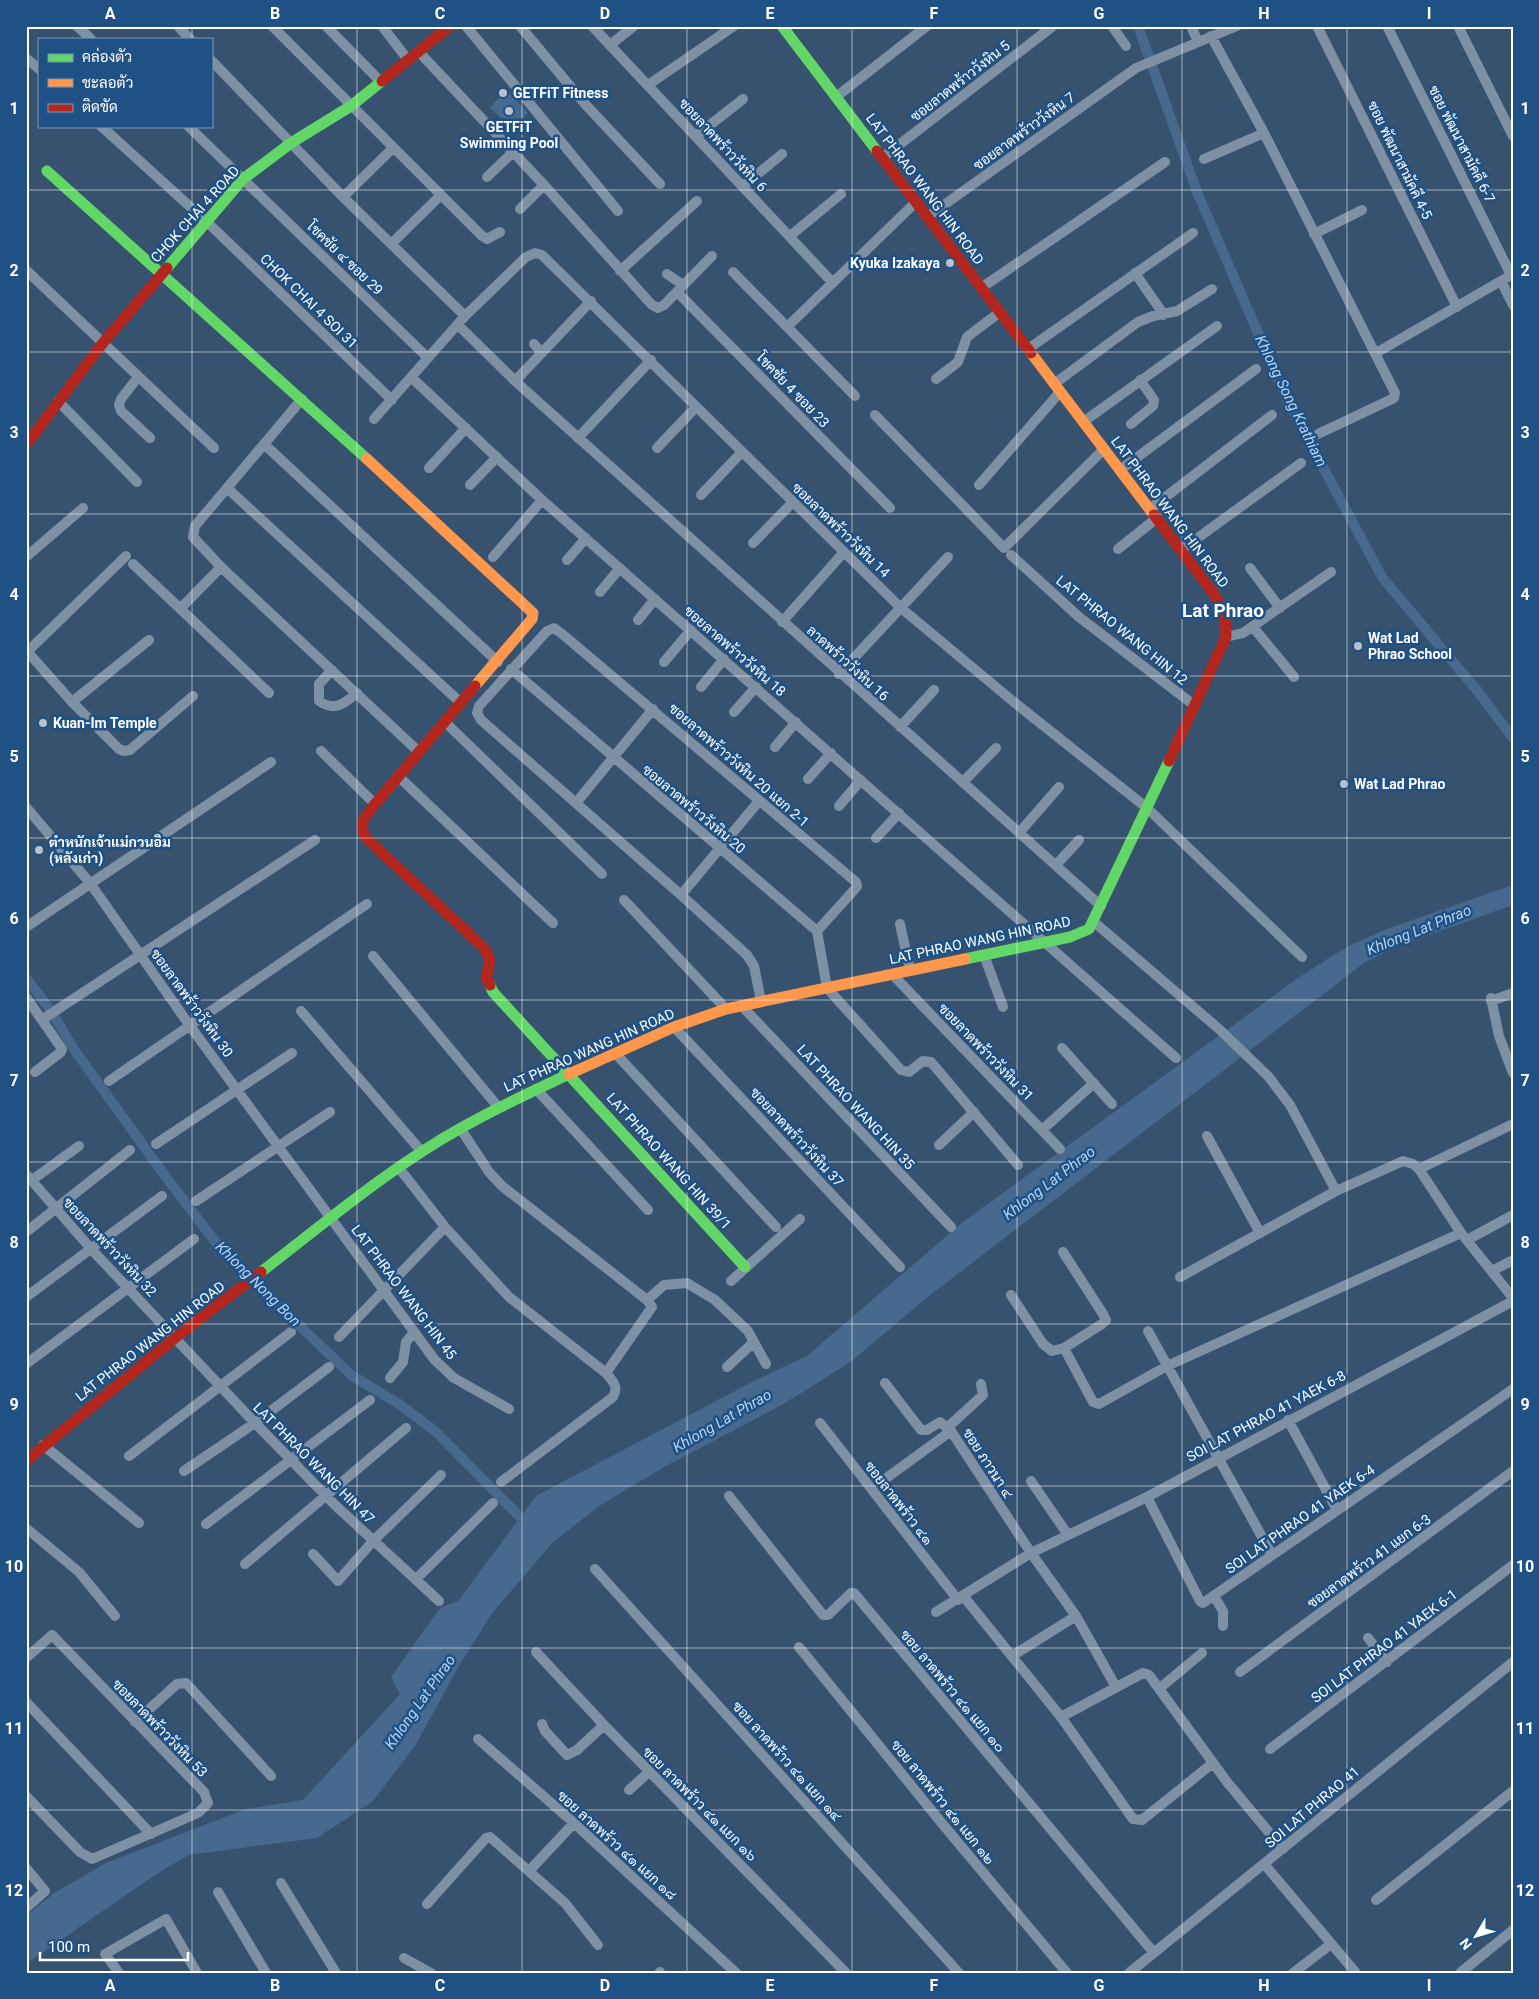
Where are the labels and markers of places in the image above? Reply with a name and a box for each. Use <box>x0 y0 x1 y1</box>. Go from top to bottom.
place label: GETFiT Fitness <box>513 85 608 101</box>
marker: GETFiT Fitness <box>497 87 509 99</box>
marker: GETFiT Swimming Pool <box>503 105 515 117</box>
place label: GETFiT Swimming Pool <box>460 119 558 151</box>
place label: Kyuka Izakaya <box>850 255 941 271</box>
marker: Kyuka Izakaya <box>944 257 956 269</box>
place label: Wat Lad Phrao School <box>1368 630 1452 662</box>
marker: Wat Lad Phrao School <box>1352 640 1364 652</box>
place label: Kuan-Im Temple <box>53 715 157 731</box>
marker: Kuan-Im Temple <box>37 717 49 729</box>
place label: Wat Lad Phrao <box>1354 776 1445 792</box>
marker: Wat Lad Phrao <box>1338 778 1350 790</box>
place label: ตำหนักเจ้าแม่กวนอิม (หลังเก่า) <box>49 834 171 867</box>
marker: ตำหนักเจ้าแม่กวนอิม (หลังเก่า) <box>33 844 45 856</box>

